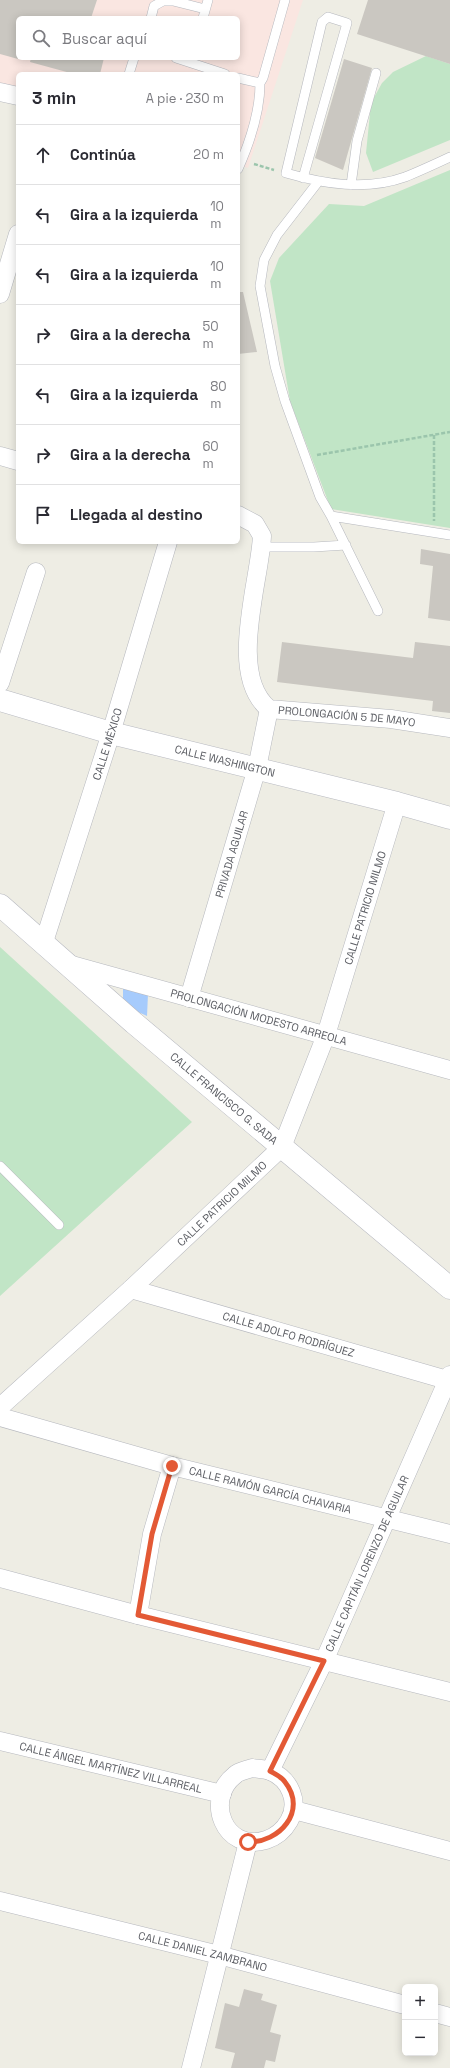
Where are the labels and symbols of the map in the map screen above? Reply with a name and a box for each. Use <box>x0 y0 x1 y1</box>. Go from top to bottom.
street label: PROLONGACIÓN 5 DE MAYO <box>278 703 416 730</box>
street label: CALLE MÉXICO <box>89 706 125 782</box>
street label: CALLE WASHINGTON <box>173 742 276 780</box>
street label: PRIVADA AGUILAR <box>212 809 251 899</box>
street label: CALLE PATRICIO MILMO <box>341 849 389 966</box>
street label: PROLONGACIÓN MODESTO ARREOLA <box>169 986 349 1048</box>
street label: CALLE FRANCISCO G. SADA <box>167 1049 281 1148</box>
street label: CALLE PATRICIO MILMO <box>174 1158 270 1249</box>
street label: CALLE ADOLFO RODRÍGUEZ <box>221 1309 356 1360</box>
route end <box>163 1457 181 1475</box>
street label: CALLE RAMÓN GARCÍA CHAVARIA <box>188 1463 353 1517</box>
street label: CALLE CAPITÁN LORENZO DE AGUILAR <box>322 1473 412 1654</box>
street label: CALLE ÁNGEL MARTÍNEZ VILLARREAL <box>18 1739 204 1796</box>
route start <box>239 1833 257 1851</box>
street label: CALLE DANIEL ZAMBRANO <box>137 1928 269 1975</box>

